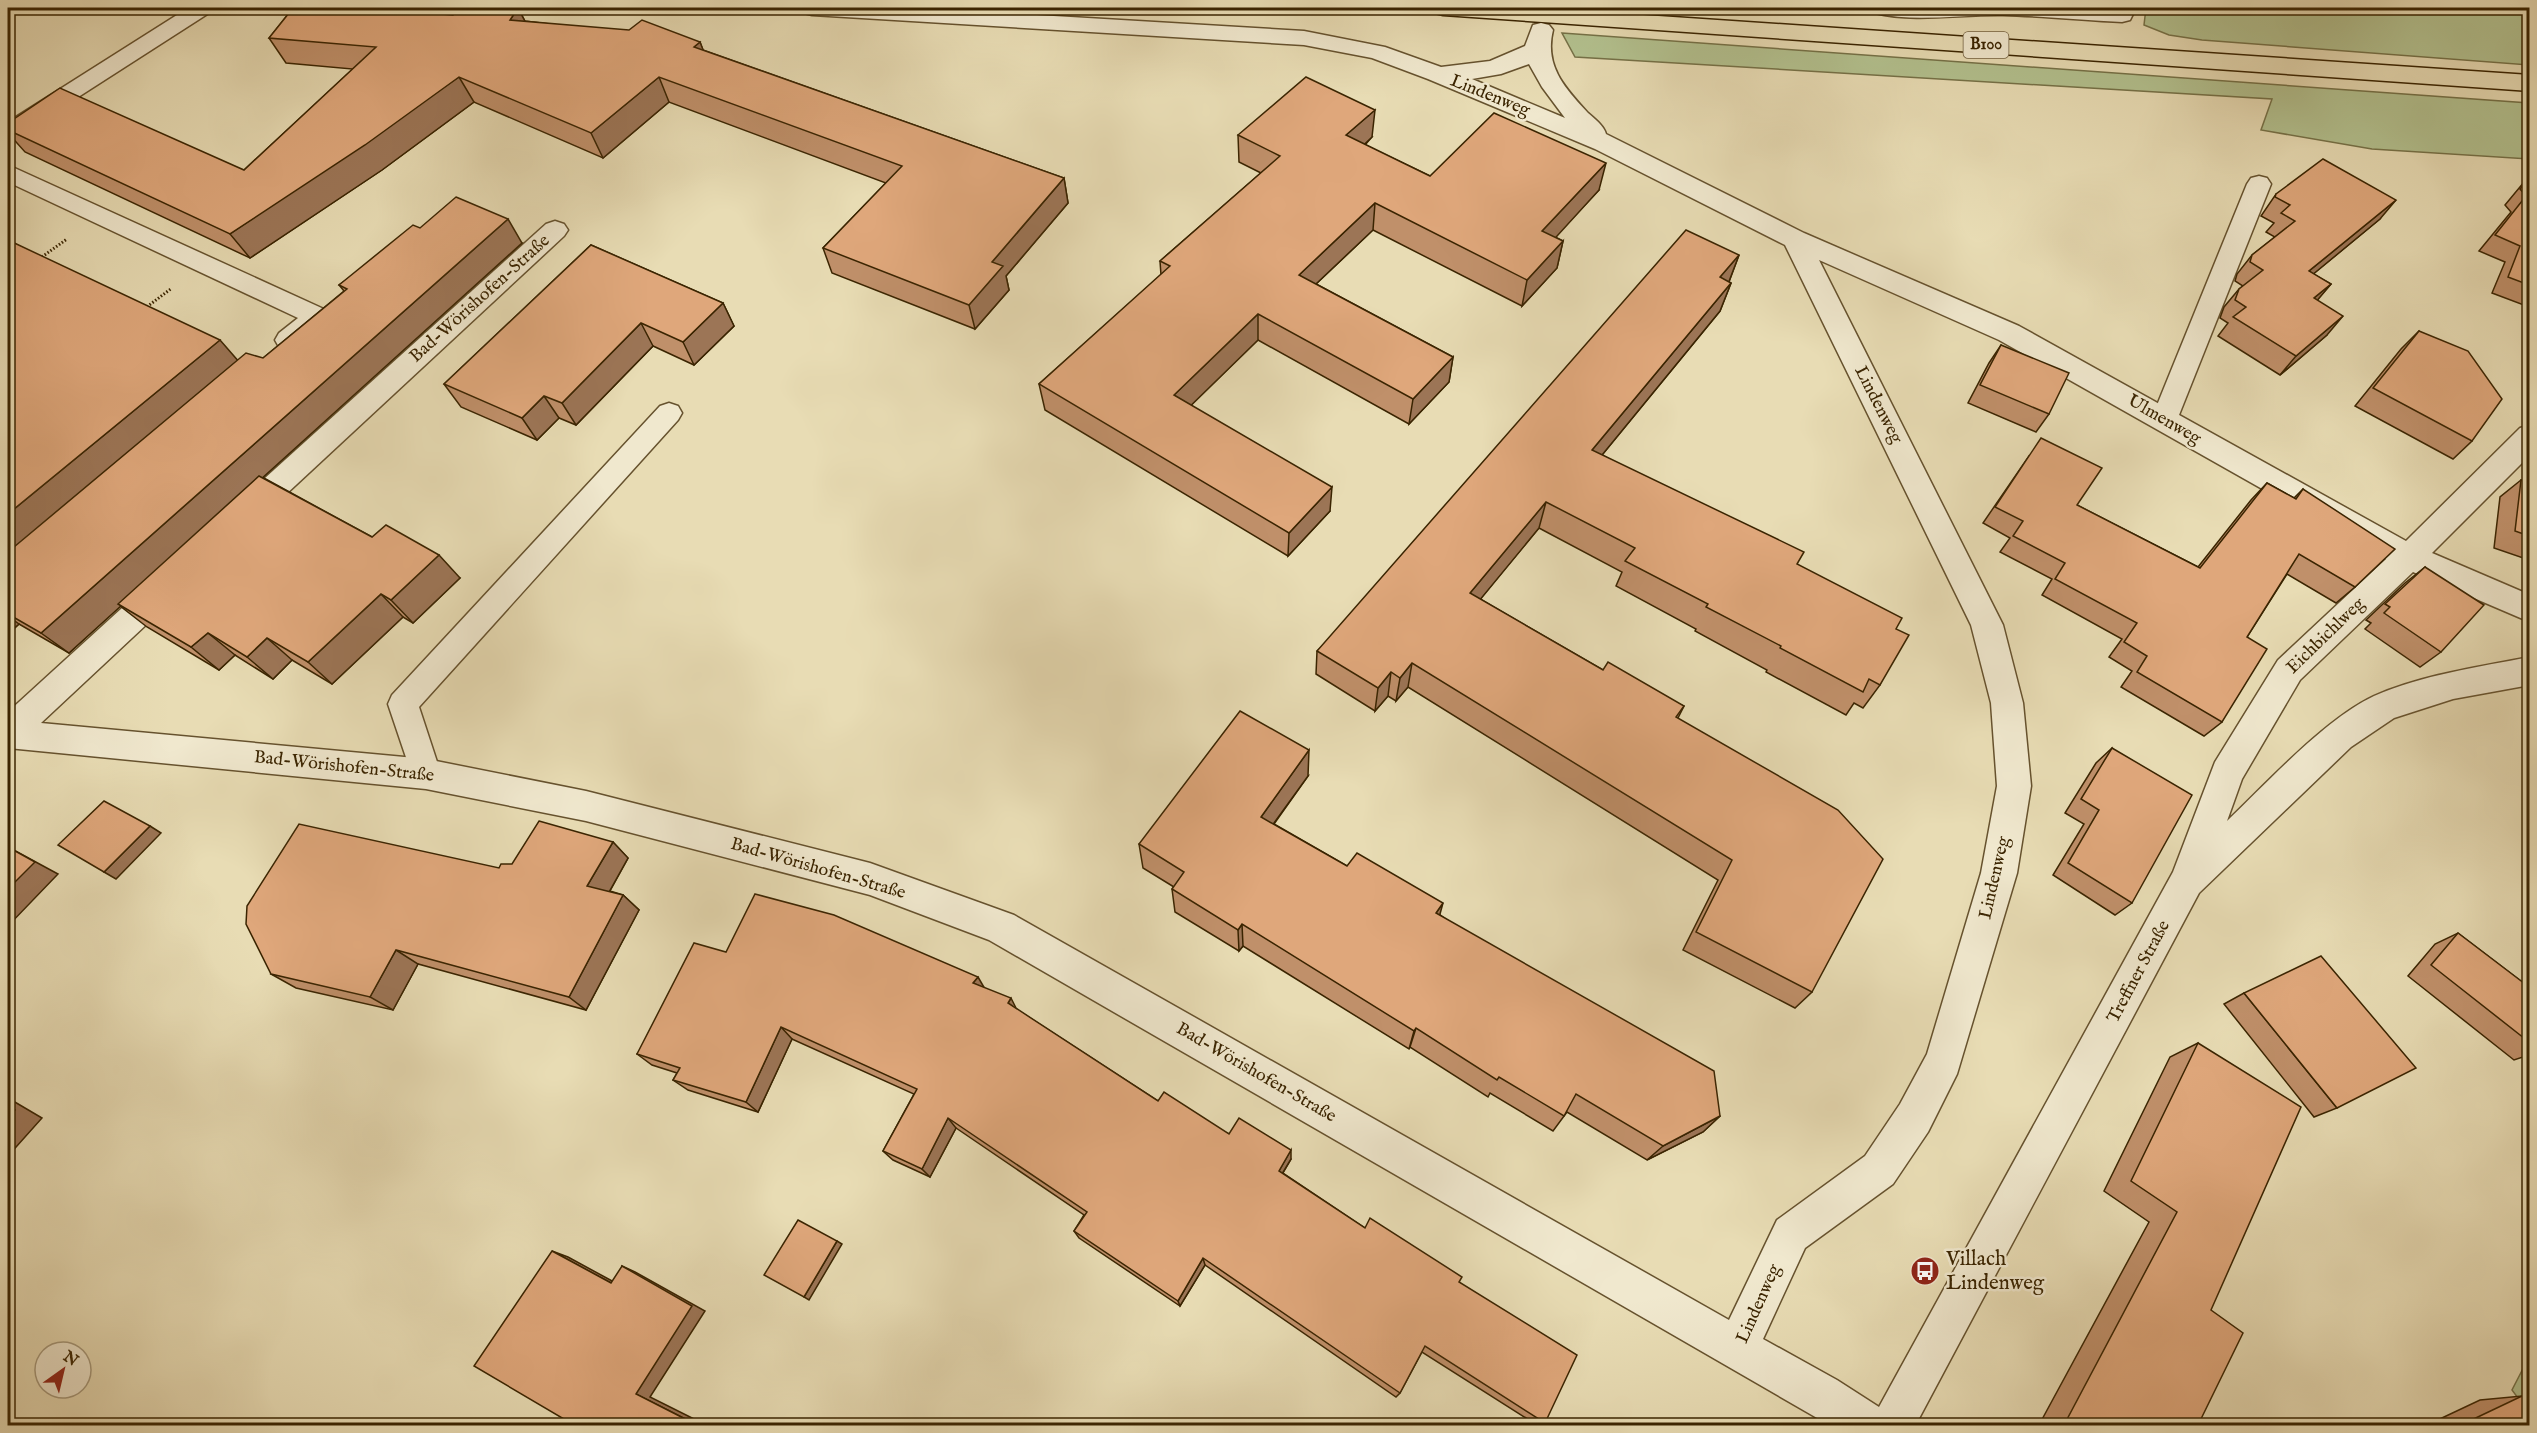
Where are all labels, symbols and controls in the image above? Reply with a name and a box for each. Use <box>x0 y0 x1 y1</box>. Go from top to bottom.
road number: B100 <box>1964 32 2008 58</box>
street label: Lindenweg <box>1447 70 1534 123</box>
street label: Bad-Wörishofen-Straße <box>405 230 555 368</box>
street label: Lindenweg <box>1849 362 1907 448</box>
street label: Ulmenweg <box>2123 390 2205 450</box>
street label: Eichbichlweg <box>2282 593 2370 679</box>
street label: Bad-Wörishofen-Straße <box>253 746 435 788</box>
street label: Bad-Wörishofen-Straße <box>728 833 908 905</box>
street label: Lindenweg <box>1974 834 2016 922</box>
street label: Treffner Straße <box>2102 917 2176 1027</box>
street label: Bad-Wörishofen-Straße <box>1172 1018 1340 1128</box>
place label: Villach Lindenweg <box>1945 1246 2045 1297</box>
bus stop icon: Villach Lindenweg <box>1909 1255 1941 1287</box>
street label: Lindenweg <box>1731 1261 1787 1347</box>
north arrow <box>33 1340 93 1400</box>
text: N <box>58 1347 82 1371</box>

